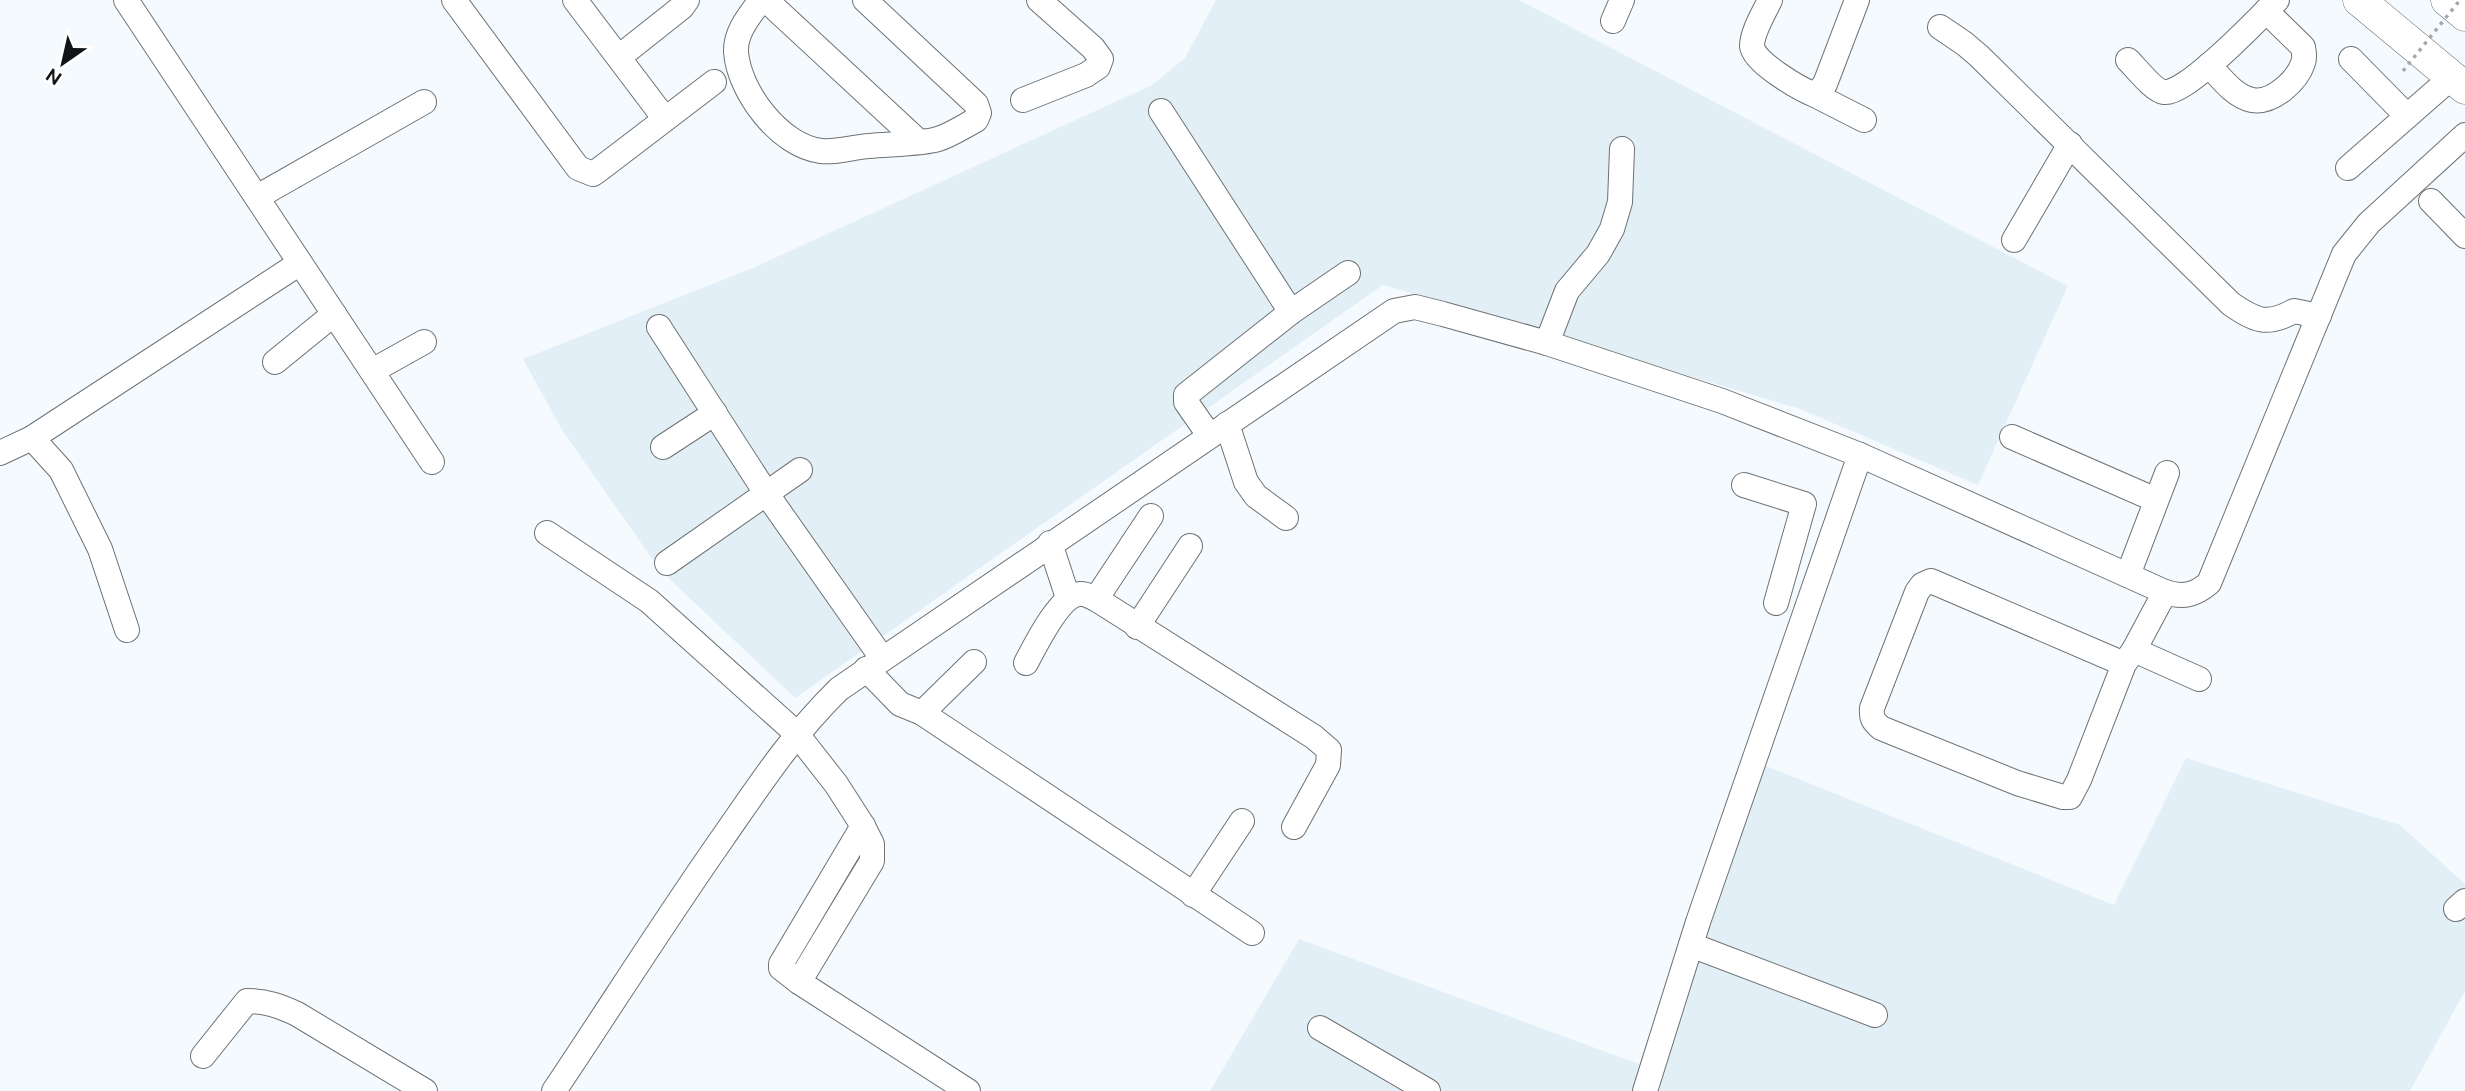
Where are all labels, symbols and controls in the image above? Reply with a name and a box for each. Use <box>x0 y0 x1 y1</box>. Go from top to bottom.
north arrow <box>28 28 98 98</box>
text: N <box>41 64 66 90</box>

